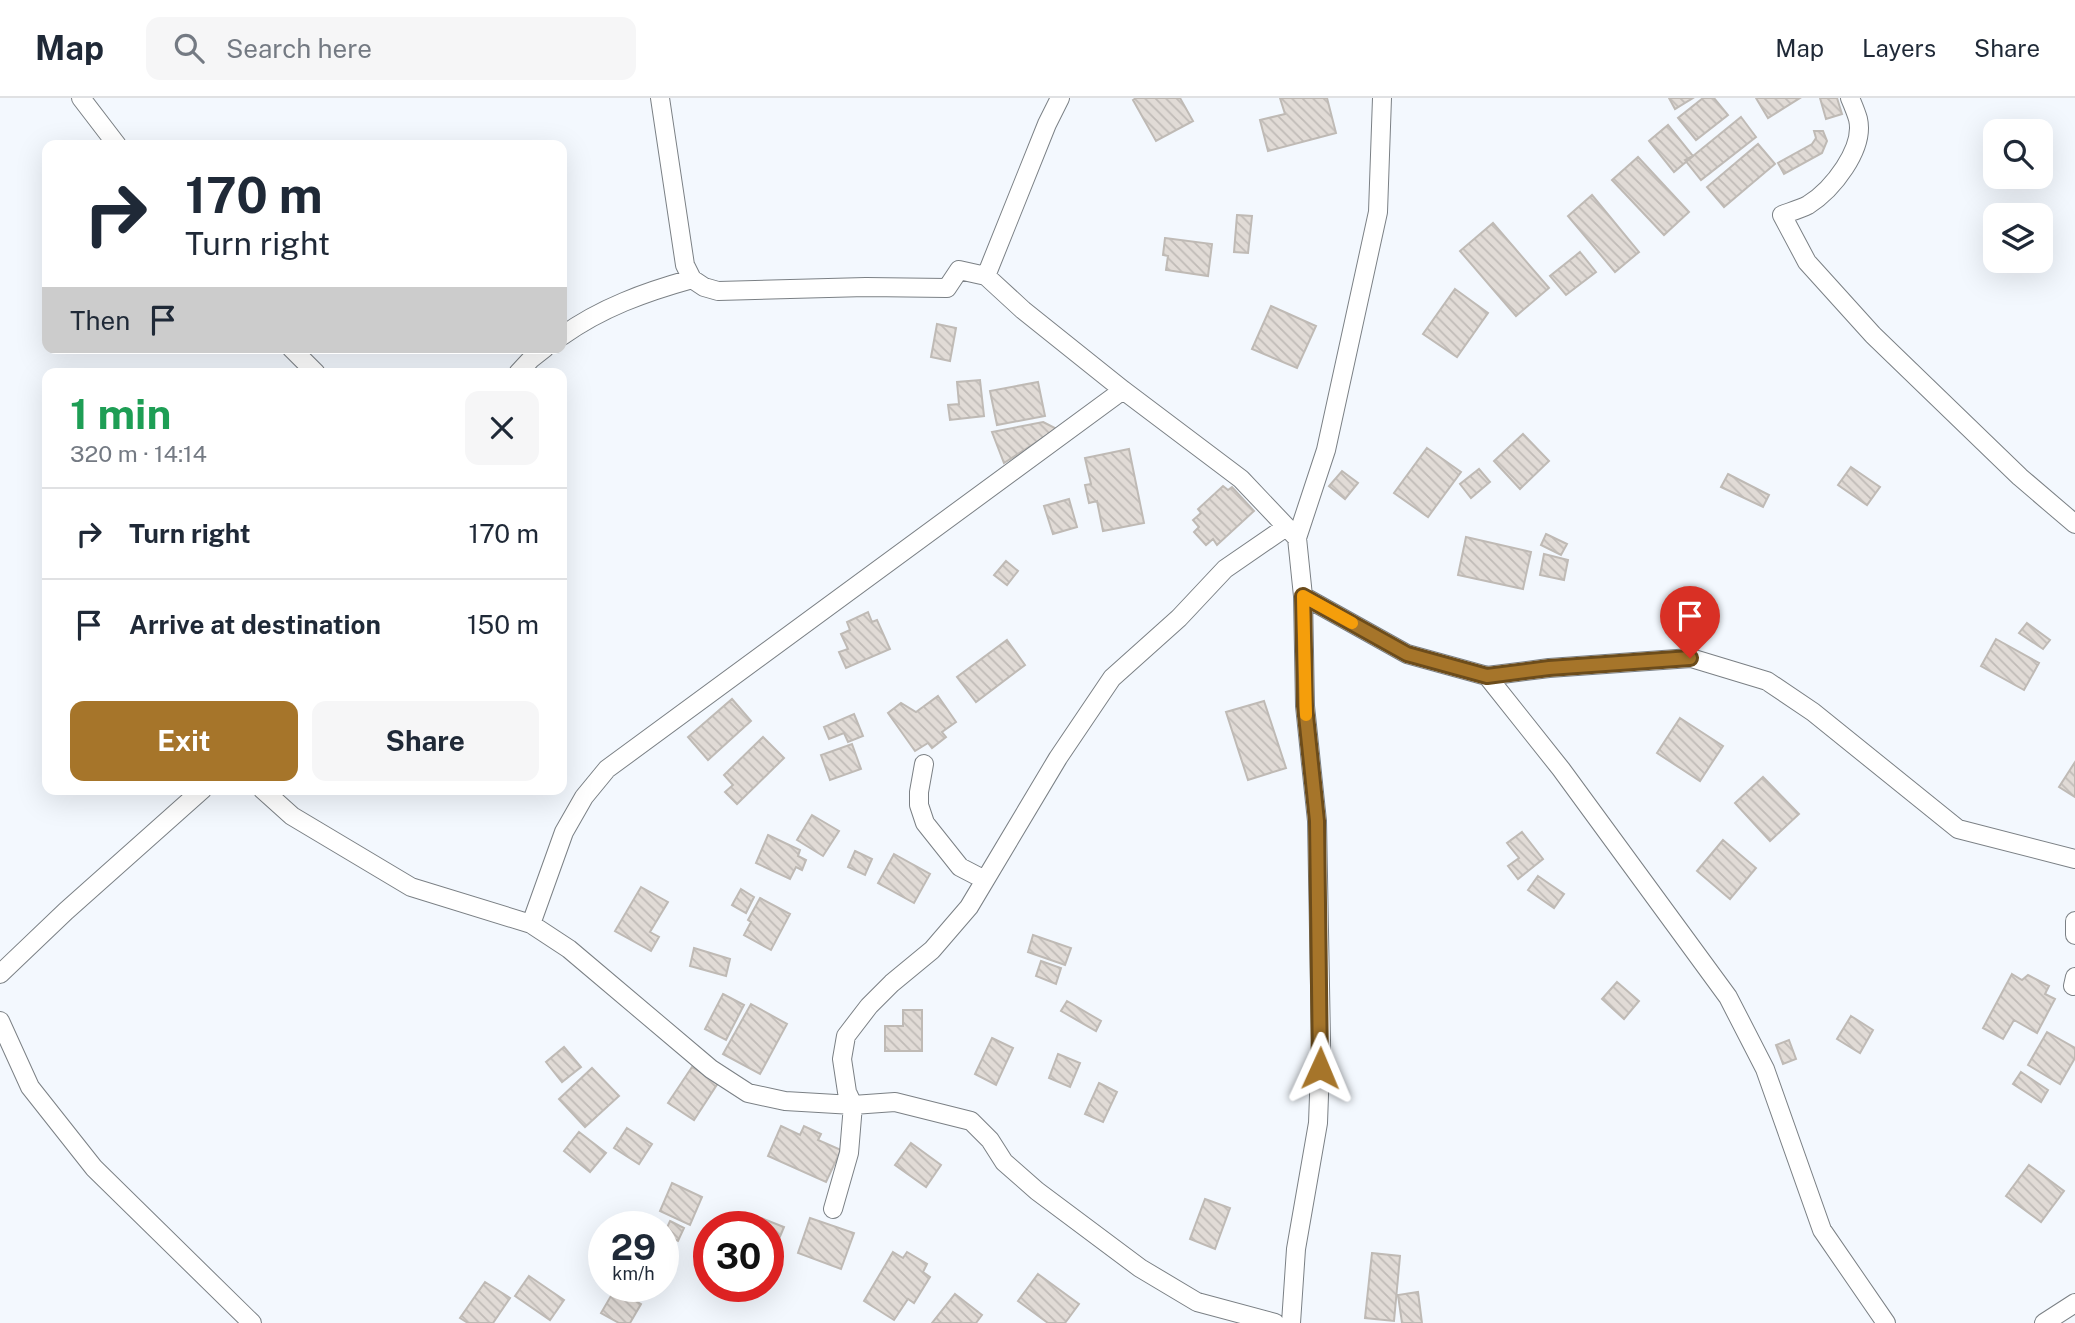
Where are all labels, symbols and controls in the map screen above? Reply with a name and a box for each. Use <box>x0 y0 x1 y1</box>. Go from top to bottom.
search box <box>146 17 636 80</box>
text: Map <box>35 29 104 67</box>
icon: search <box>170 29 208 67</box>
text: Search here <box>226 33 372 64</box>
text: Map <box>1775 34 1824 62</box>
text: Layers <box>1862 34 1936 62</box>
text: Share <box>1974 34 2040 62</box>
map controls <box>1983 119 2053 273</box>
button: search <box>1983 119 2053 189</box>
text: 170 m <box>185 166 323 224</box>
icon: right <box>70 168 161 259</box>
button: layers <box>1983 203 2053 273</box>
text: Turn right <box>185 225 330 262</box>
icon: arrive <box>144 301 182 339</box>
text: Then <box>70 305 130 336</box>
text: 1 min <box>70 389 171 438</box>
button: close <box>465 391 539 465</box>
text: 320 m · 14:14 <box>70 440 207 467</box>
icon: right <box>70 515 108 553</box>
text: Turn right <box>129 518 251 549</box>
text: 170 m <box>469 518 539 549</box>
pin <box>1660 586 1720 658</box>
icon: arrive <box>1671 597 1709 635</box>
icon: arrive <box>70 606 108 644</box>
text: Arrive at destination <box>129 609 381 640</box>
text: 150 m <box>467 609 539 640</box>
button: Exit <box>70 701 298 781</box>
button: Share <box>312 701 539 781</box>
position arrow <box>1283 1031 1357 1105</box>
speed limit sign: 30 <box>693 1211 784 1302</box>
text: 29 <box>611 1227 656 1268</box>
text: km/h <box>612 1263 655 1284</box>

